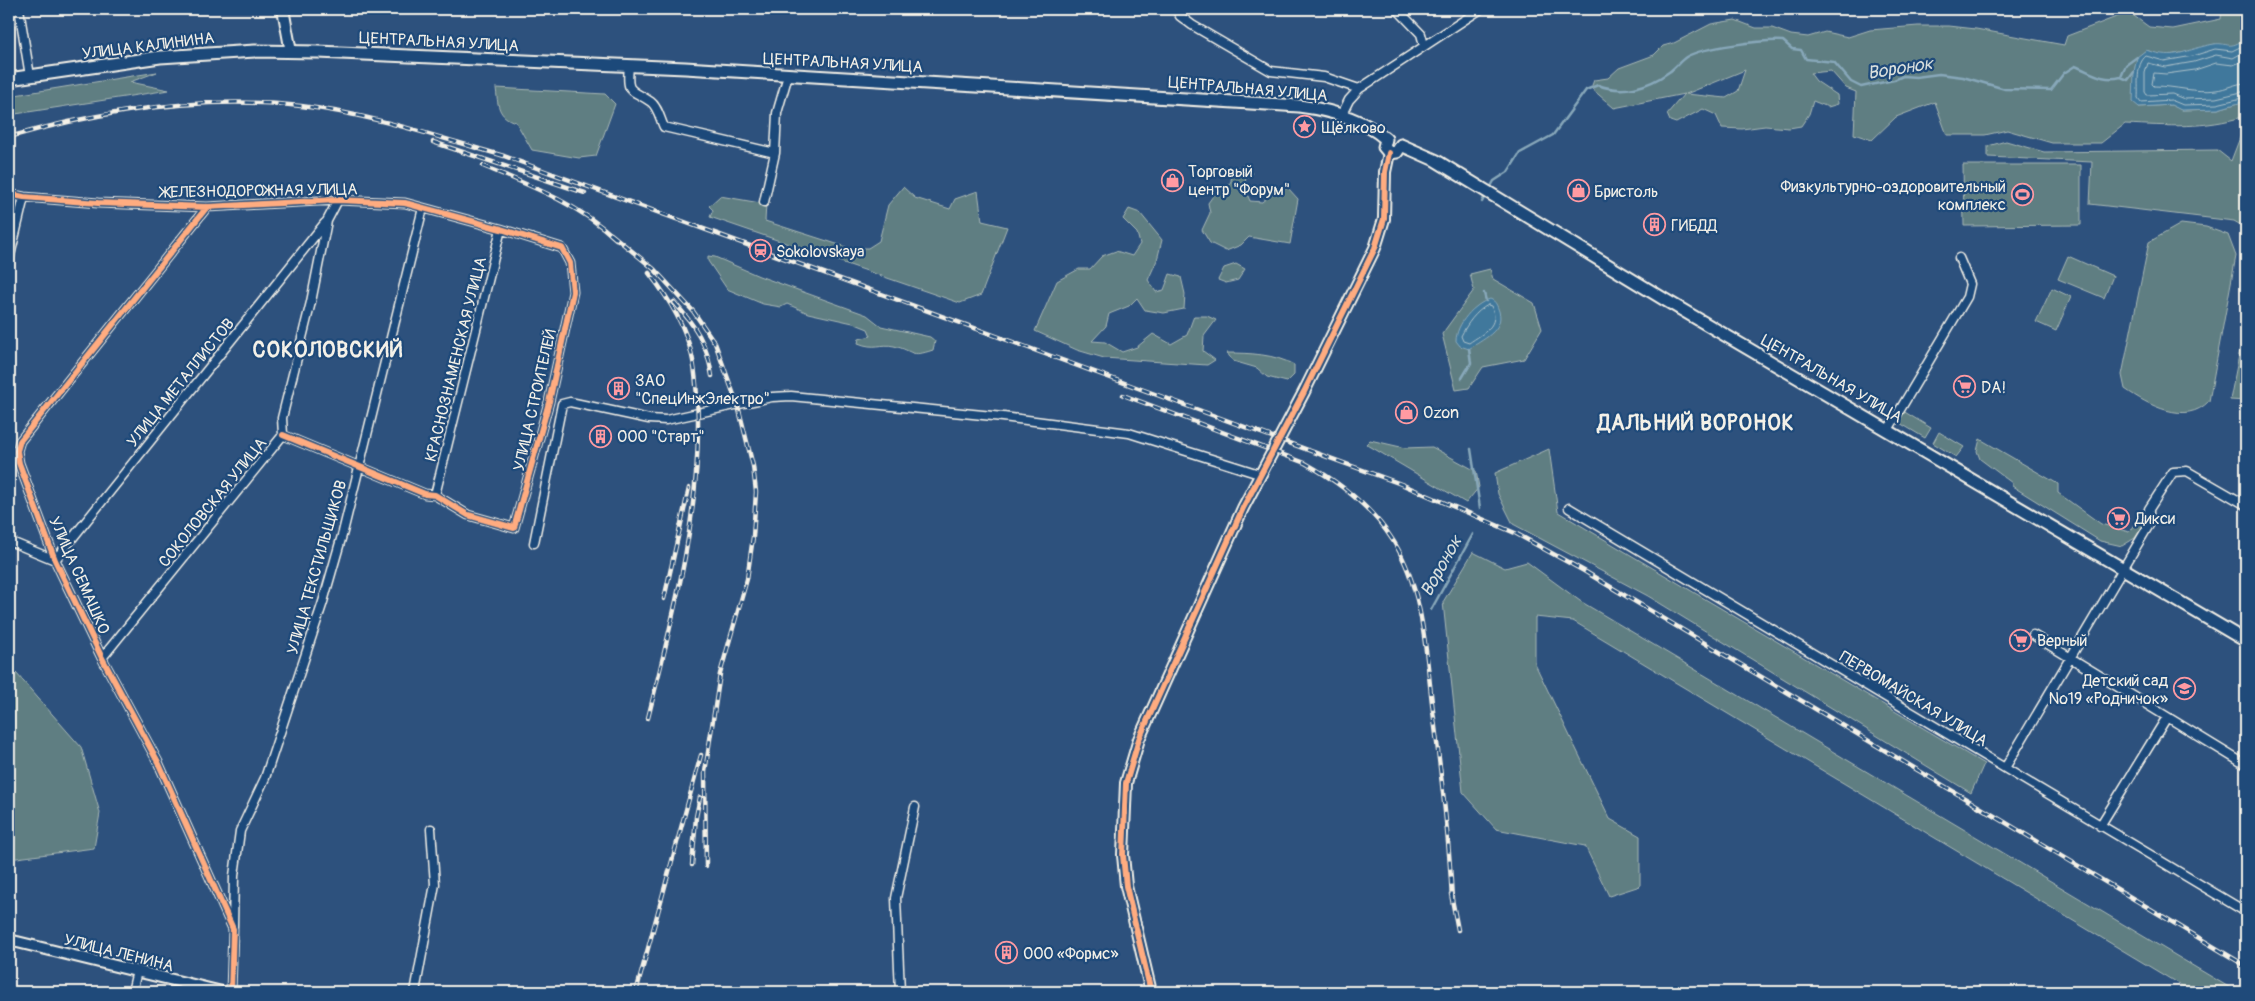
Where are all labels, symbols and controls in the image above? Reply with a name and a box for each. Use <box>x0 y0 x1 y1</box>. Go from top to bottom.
street label: УЛИЦА КАЛИНИНА <box>81 28 215 64</box>
street label: ЦЕНТРАЛЬНАЯ УЛИЦА <box>359 28 519 56</box>
street label: ЦЕНТРАЛЬНАЯ УЛИЦА <box>763 49 923 77</box>
water label: Воронок <box>1866 52 1936 85</box>
street label: ЦЕНТРАЛЬНАЯ УЛИЦА <box>1167 72 1328 106</box>
place icon: Щёлково <box>1293 115 1317 139</box>
place label: Щёлково <box>1321 118 1386 138</box>
place label: Торговый центр "Форум" <box>1188 162 1290 200</box>
shop icon: Торговый центр "Форум" <box>1160 168 1184 192</box>
place label: Физкультурно-оздоровительный комплекс <box>1781 177 2006 215</box>
street label: ЖЕЛЕЗНОДОРОЖНАЯ УЛИЦА <box>157 179 358 203</box>
shop icon: Бристоль <box>1566 179 1590 203</box>
place label: Бристоль <box>1594 182 1658 202</box>
sports icon: Физкультурно-оздоровительный комплекс <box>2010 183 2034 207</box>
building icon: ГИБДД <box>1643 213 1667 237</box>
place label: ГИБДД <box>1671 216 1717 236</box>
station icon: Sokolovskaya <box>748 239 772 263</box>
place label: Sokolovskaya <box>776 242 864 262</box>
street label: КРАСНОЗНАМЕНСКАЯ УЛИЦА <box>421 255 491 464</box>
street label: УЛИЦА МЕТАЛЛИСТОВ <box>123 314 239 451</box>
street label: УЛИЦА СТРОИТЕЛЕЙ <box>509 327 561 473</box>
street label: ЦЕНТРАЛЬНАЯ УЛИЦА <box>1757 330 1906 428</box>
district label: СОКОЛОВСКИЙ <box>253 337 403 364</box>
place label: ЗАО "СпецИнжЭлектро" <box>635 371 770 409</box>
supermarket icon: DA! <box>1953 375 1977 399</box>
building icon: ЗАО "СпецИнжЭлектро" <box>607 377 631 401</box>
place label: DA! <box>1981 378 2006 398</box>
shop icon: Ozon <box>1395 400 1419 424</box>
place label: Ozon <box>1423 403 1459 423</box>
district label: ДАЛЬНИЙ ВОРОНОК <box>1595 410 1795 437</box>
building icon: ООО "Старт" <box>589 424 613 448</box>
place label: ООО "Старт" <box>617 427 705 447</box>
street label: СОКОЛОВСКАЯ УЛИЦА <box>154 434 271 571</box>
street label: УЛИЦА ТЕКСТИЛЬЩИКОВ <box>283 478 351 657</box>
supermarket icon: Дикси <box>2107 506 2131 530</box>
place label: Дикси <box>2134 509 2175 529</box>
street label: УЛИЦА СЕМАШКО <box>44 514 114 637</box>
water label: Воронок <box>1415 530 1468 601</box>
supermarket icon: Верный <box>2009 628 2033 652</box>
place label: Верный <box>2037 631 2087 651</box>
street label: ПЕРВОМАЙСКАЯ УЛИЦА <box>1836 647 1991 751</box>
place label: Детский сад №19 «Родничок» <box>2048 671 2168 709</box>
school or university icon: Детский сад №19 «Родничок» <box>2172 677 2196 701</box>
street label: УЛИЦА ЛЕНИНА <box>62 930 176 976</box>
building icon: ООО «Формс» <box>995 941 1019 965</box>
place label: ООО «Формс» <box>1023 944 1119 964</box>

